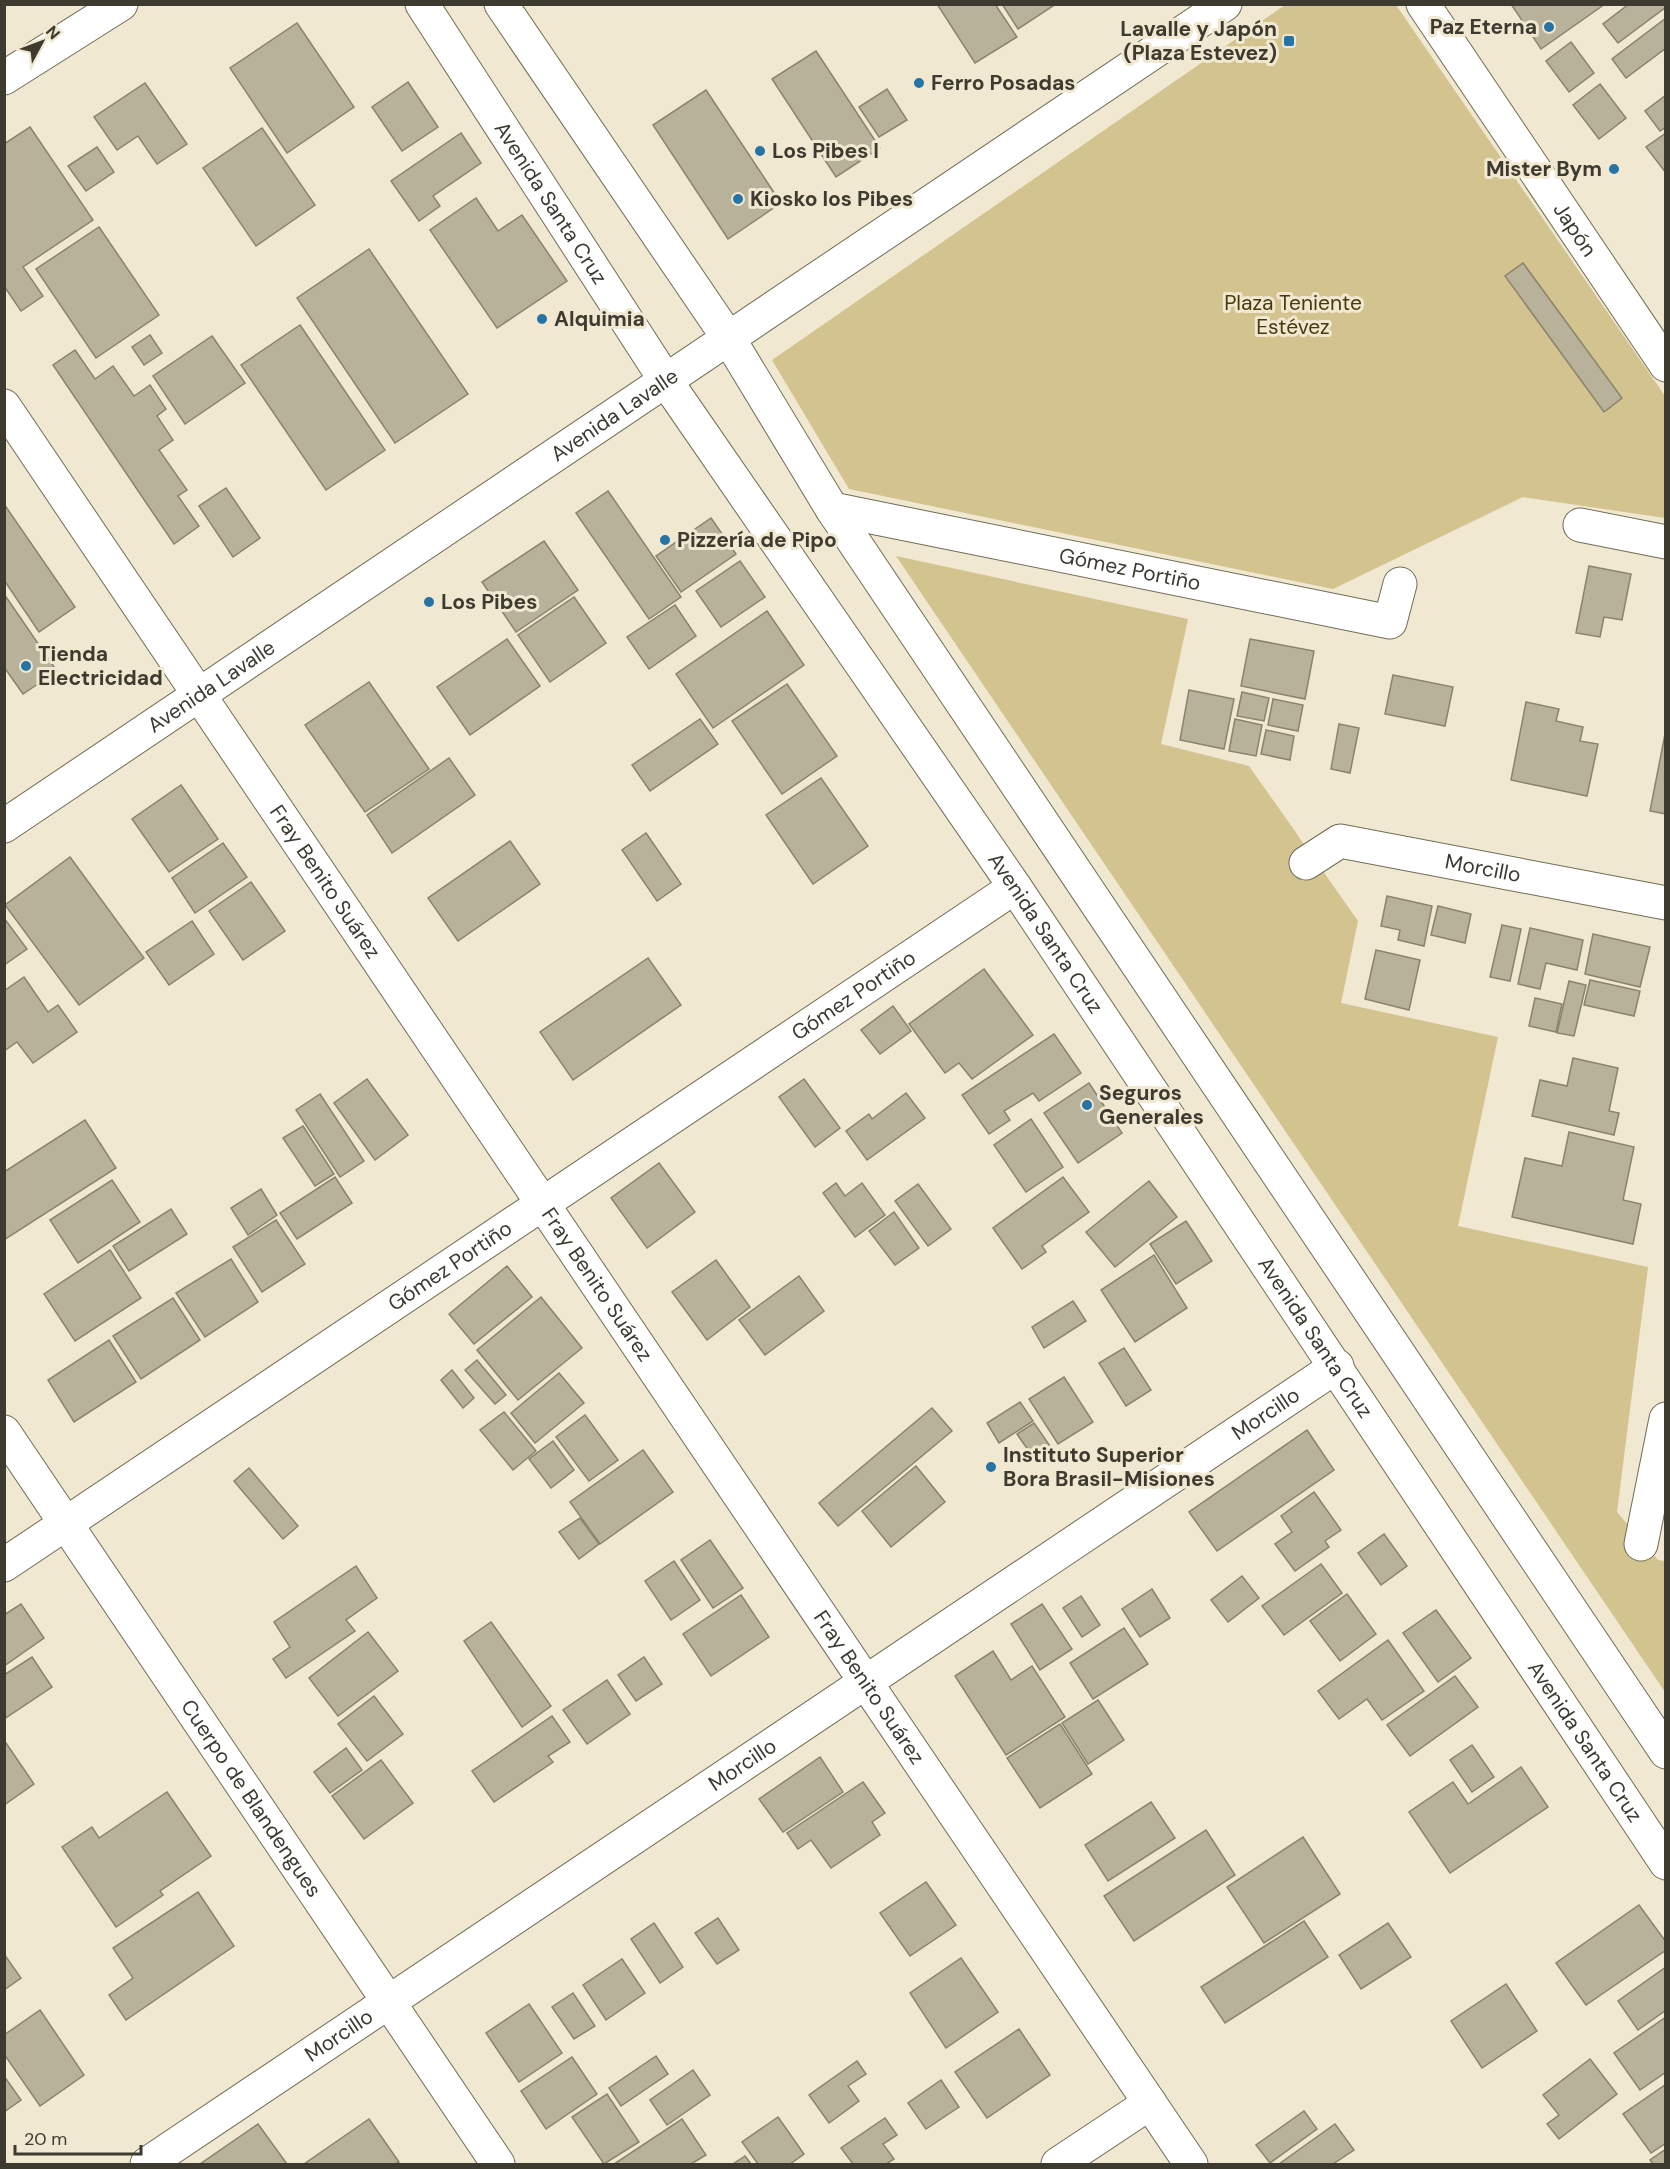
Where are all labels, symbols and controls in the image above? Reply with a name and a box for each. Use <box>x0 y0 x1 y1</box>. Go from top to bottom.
north arrow <box>12 12 72 72</box>
place label: Paz Eterna <box>1430 13 1537 41</box>
place label: Lavalle y Japón (Plaza Estevez) <box>1120 15 1277 67</box>
marker: Paz Eterna <box>1542 20 1556 34</box>
text: N <box>41 21 65 44</box>
marker: Lavalle y Japón (Plaza Estevez) <box>1282 34 1296 48</box>
place label: Ferro Posadas <box>931 69 1075 97</box>
marker: Ferro Posadas <box>912 76 926 90</box>
street label: Avenida Santa Cruz <box>488 116 614 290</box>
place label: Los Pibes I <box>772 137 879 165</box>
marker: Los Pibes I <box>753 144 767 158</box>
place label: Mister Bym <box>1486 155 1602 183</box>
marker: Mister Bym <box>1607 162 1621 176</box>
place label: Kiosko los Pibes <box>750 185 913 213</box>
marker: Kiosko los Pibes <box>731 192 745 206</box>
street label: Japón <box>1547 197 1603 262</box>
park label: Plaza Teniente Estévez <box>1224 289 1362 341</box>
place label: Alquimia <box>554 305 645 333</box>
marker: Alquimia <box>535 312 549 326</box>
street label: Avenida Lavalle <box>545 362 684 468</box>
place label: Pizzería de Pipo <box>677 526 837 554</box>
marker: Pizzería de Pipo <box>658 533 672 547</box>
street label: Gómez Portiño <box>1057 541 1203 597</box>
place label: Los Pibes <box>441 588 537 616</box>
marker: Los Pibes <box>422 595 436 609</box>
street label: Avenida Lavalle <box>142 633 281 739</box>
place label: Tienda Electricidad <box>38 640 163 692</box>
marker: Tienda Electricidad <box>19 659 33 673</box>
street label: Fray Benito Suárez <box>263 799 387 964</box>
street label: Avenida Santa Cruz <box>981 847 1110 1019</box>
street label: Morcillo <box>1443 847 1523 889</box>
street label: Gómez Portiño <box>786 944 921 1047</box>
place label: Seguros Generales <box>1099 1079 1204 1131</box>
marker: Seguros Generales <box>1080 1098 1094 1112</box>
street label: Fray Benito Suárez <box>535 1202 659 1367</box>
street label: Gómez Portiño <box>382 1214 518 1318</box>
street label: Avenida Santa Cruz <box>1251 1251 1379 1423</box>
street label: Morcillo <box>1226 1381 1305 1447</box>
place label: Instituto Superior Bora Brasil-Misiones <box>1003 1441 1215 1493</box>
marker: Instituto Superior Bora Brasil-Misiones <box>984 1460 998 1474</box>
street label: Fray Benito Suárez <box>807 1605 931 1770</box>
street label: Avenida Santa Cruz <box>1521 1656 1649 1828</box>
street label: Cuerpo de Blandengues <box>174 1694 328 1903</box>
street label: Morcillo <box>703 1732 782 1798</box>
street label: Morcillo <box>299 2002 378 2068</box>
scale bar <box>15 2118 141 2156</box>
text: 20 m <box>24 2127 67 2151</box>

